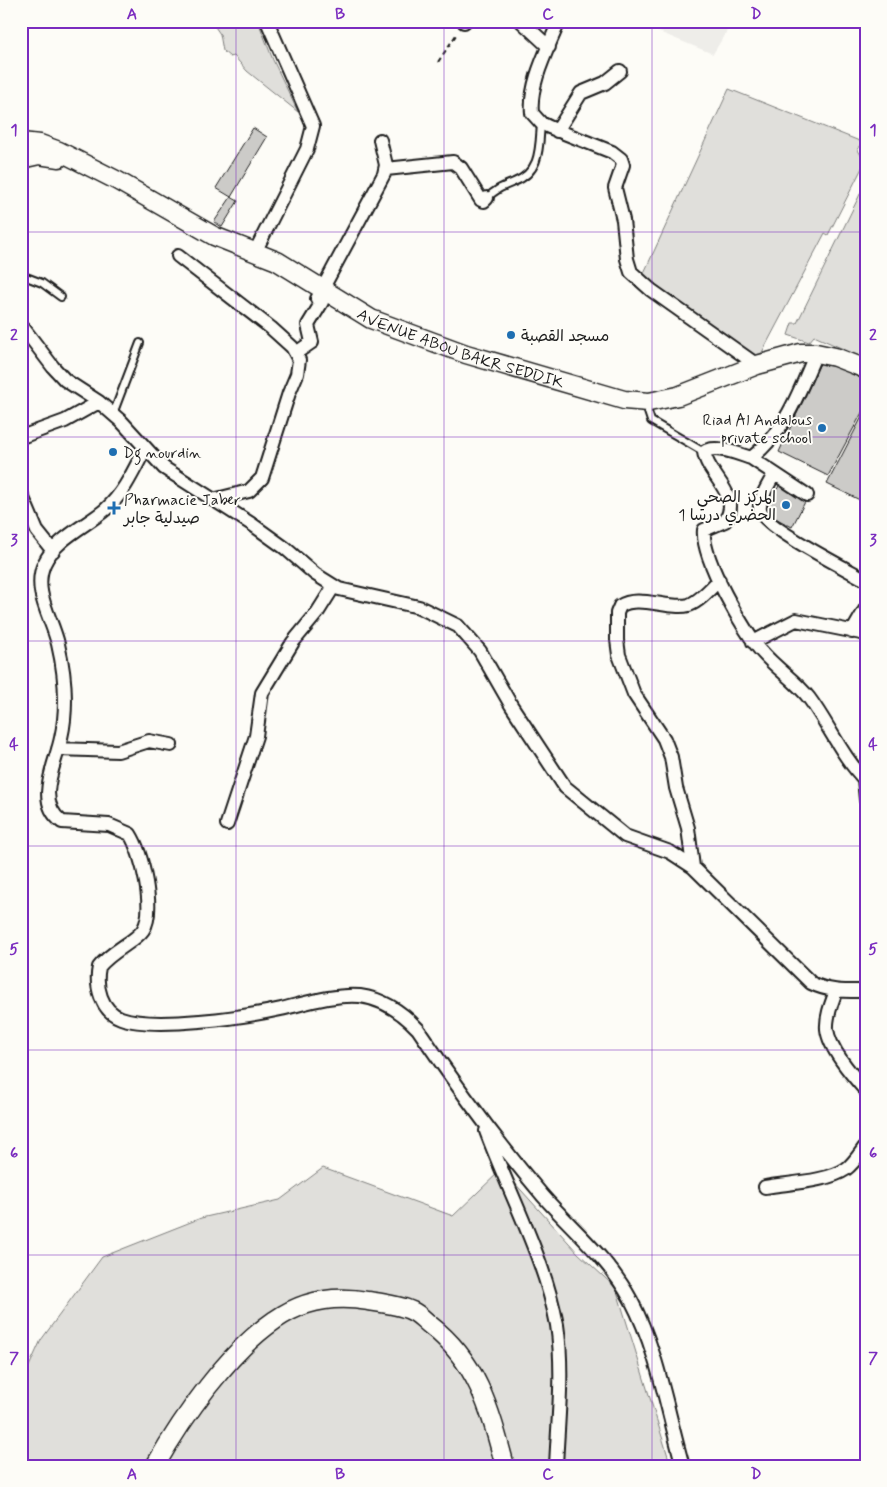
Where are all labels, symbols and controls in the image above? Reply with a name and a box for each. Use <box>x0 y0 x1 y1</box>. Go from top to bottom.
text: A <box>127 4 137 25</box>
text: B <box>335 4 345 25</box>
text: C <box>542 4 554 25</box>
text: D <box>750 4 762 25</box>
text: 1 <box>10 120 18 141</box>
text: 1 <box>869 120 877 141</box>
street label: AVENUE ABOU BAKR SEDDIK <box>353 304 567 394</box>
text: 2 <box>10 325 18 346</box>
text: 2 <box>869 325 877 346</box>
place label: مسجد القصبة <box>521 326 609 347</box>
marker: مسجد القصبة <box>505 329 517 341</box>
place label: Riad Al Andalous private school <box>703 410 812 449</box>
marker: Riad Al Andalous private school <box>816 422 828 434</box>
place label: Dg nourdin <box>123 443 202 465</box>
marker: Dg nourdin <box>107 446 119 458</box>
place label: المركز الصحي الحضري درسا 1 <box>678 487 776 526</box>
place label: Pharmacie Jaber صيدلية جابر <box>122 490 241 529</box>
marker: المركز الصحي الحضري درسا 1 <box>780 499 792 511</box>
marker: Pharmacie Jaber صيدلية جابر <box>108 502 120 514</box>
text: 3 <box>10 530 18 551</box>
text: 3 <box>869 530 877 551</box>
text: 4 <box>9 734 19 755</box>
text: 4 <box>868 734 878 755</box>
text: 5 <box>9 939 19 960</box>
text: 5 <box>868 939 878 960</box>
text: 6 <box>10 1143 18 1164</box>
text: 6 <box>869 1143 877 1164</box>
text: 7 <box>9 1348 19 1369</box>
text: 7 <box>868 1348 878 1369</box>
text: A <box>127 1464 137 1485</box>
text: B <box>335 1464 345 1485</box>
text: C <box>542 1464 554 1485</box>
text: D <box>750 1464 762 1485</box>

